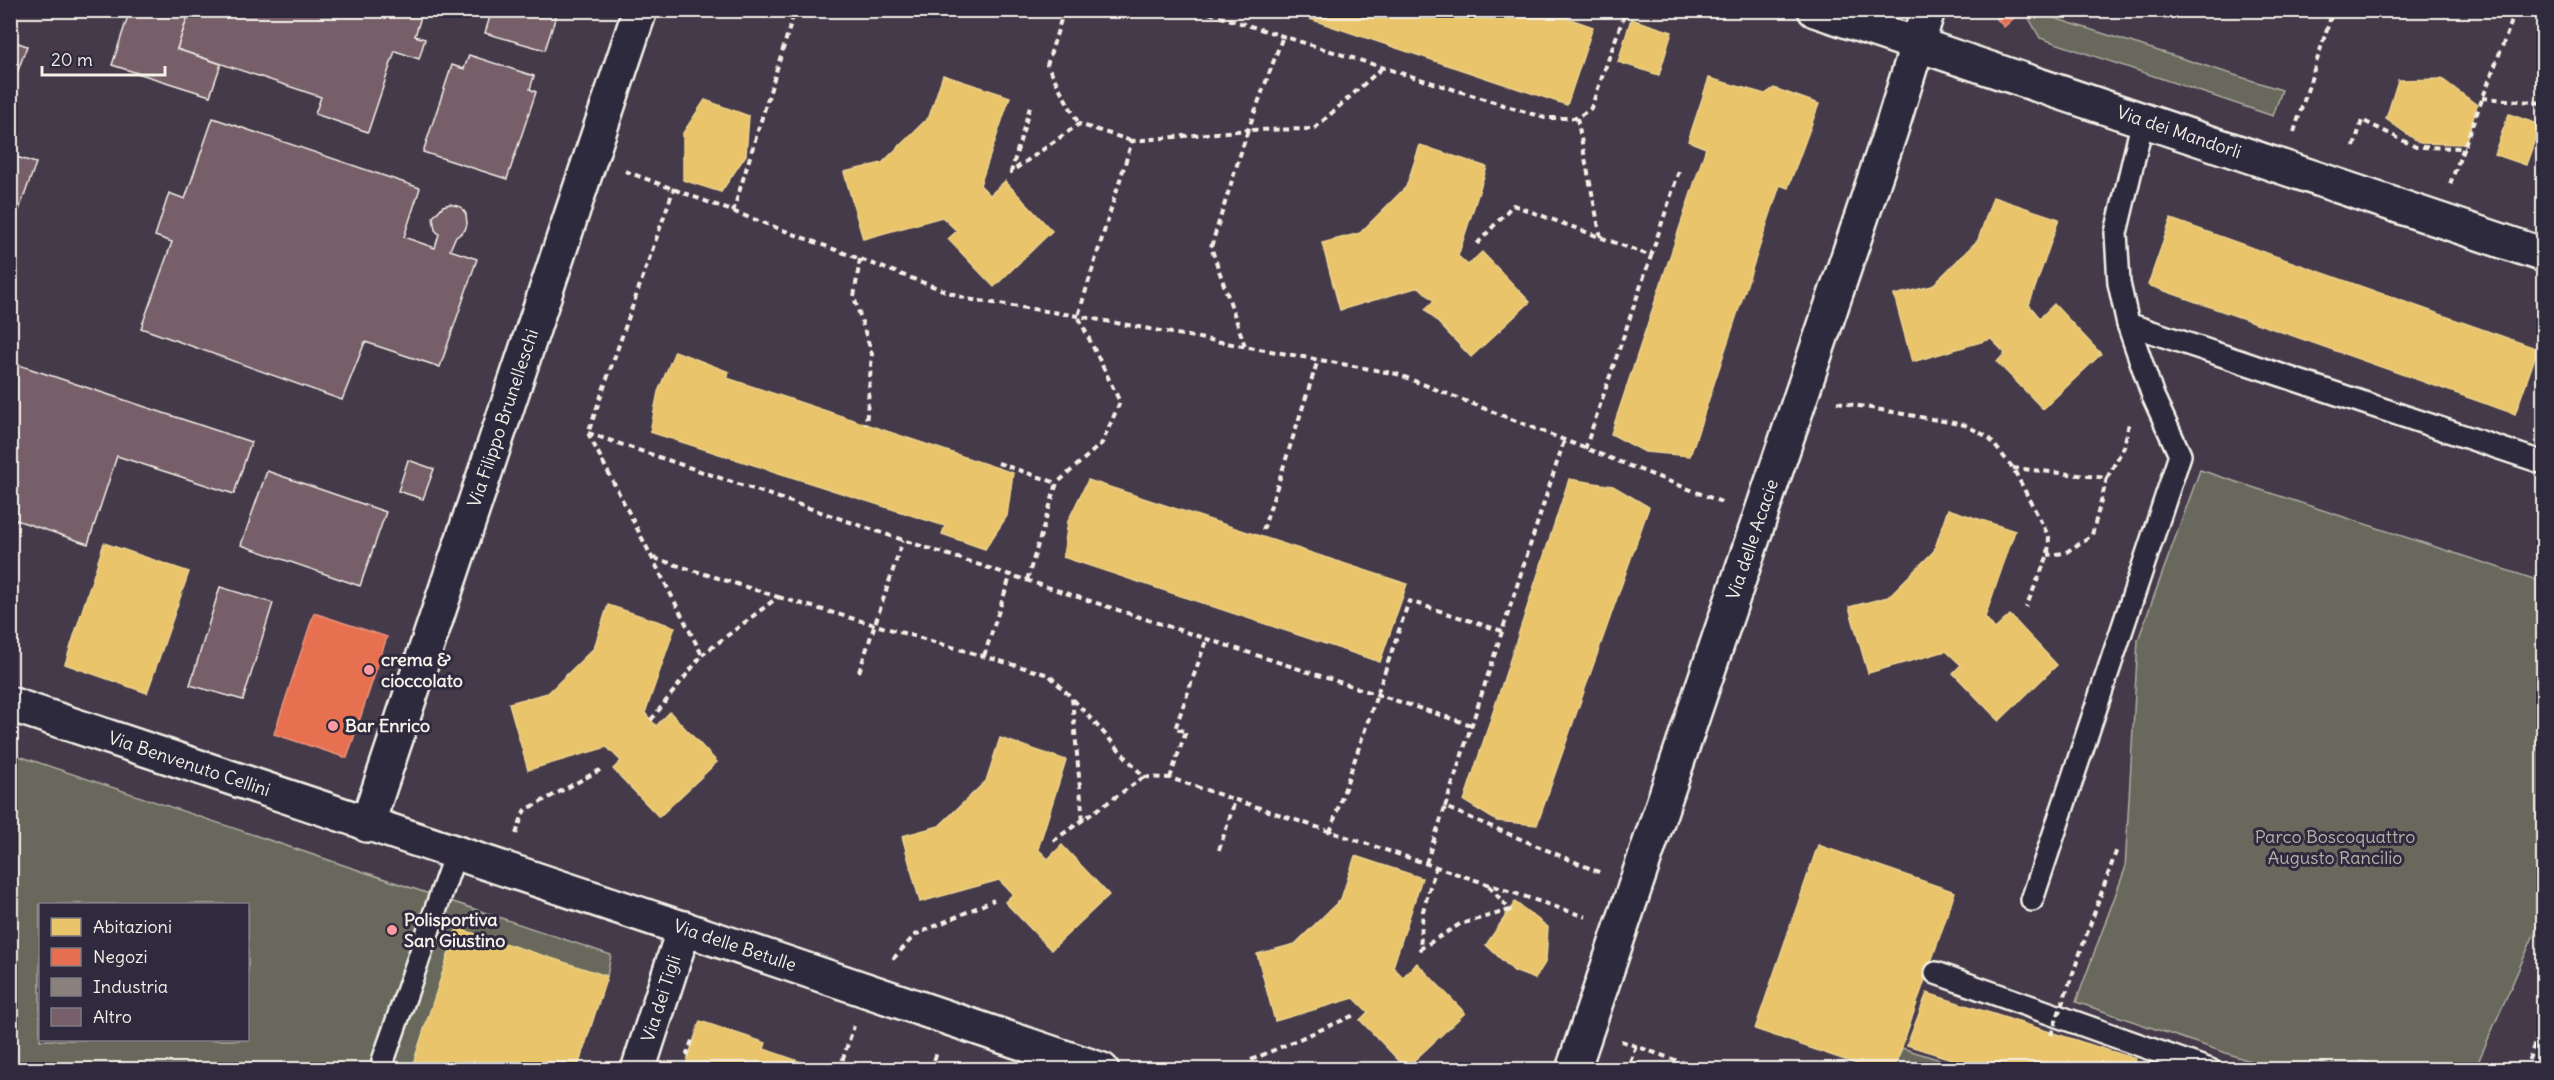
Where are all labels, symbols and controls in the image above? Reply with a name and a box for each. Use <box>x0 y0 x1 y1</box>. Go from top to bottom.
scale bar <box>42 39 165 77</box>
text: 20 m <box>51 48 93 71</box>
street label: Via dei Mandorli <box>2114 100 2244 163</box>
street label: Via Filippo Brunelleschi <box>462 326 543 510</box>
street label: Via delle Acacie <box>1721 476 1783 603</box>
place label: crema & cioccolato <box>381 648 463 692</box>
marker: crema & cioccolato <box>362 663 376 677</box>
place label: Bar Enrico <box>345 714 430 737</box>
marker: Bar Enrico <box>326 719 340 733</box>
street label: Via Benvenuto Cellini <box>105 726 273 801</box>
park label: Parco Boscoquattro Augusto Rancilio <box>2255 825 2415 869</box>
legend <box>39 903 249 1041</box>
place label: Polisportiva San Giustino <box>404 908 505 952</box>
street label: Via delle Betulle <box>671 914 799 976</box>
text: Abitazioni <box>93 915 172 938</box>
marker: Polisportiva San Giustino <box>385 923 399 937</box>
text: Negozi <box>93 945 148 968</box>
street label: Via dei Tigli <box>636 952 685 1045</box>
text: Industria <box>93 975 168 998</box>
text: Altro <box>93 1005 132 1028</box>

